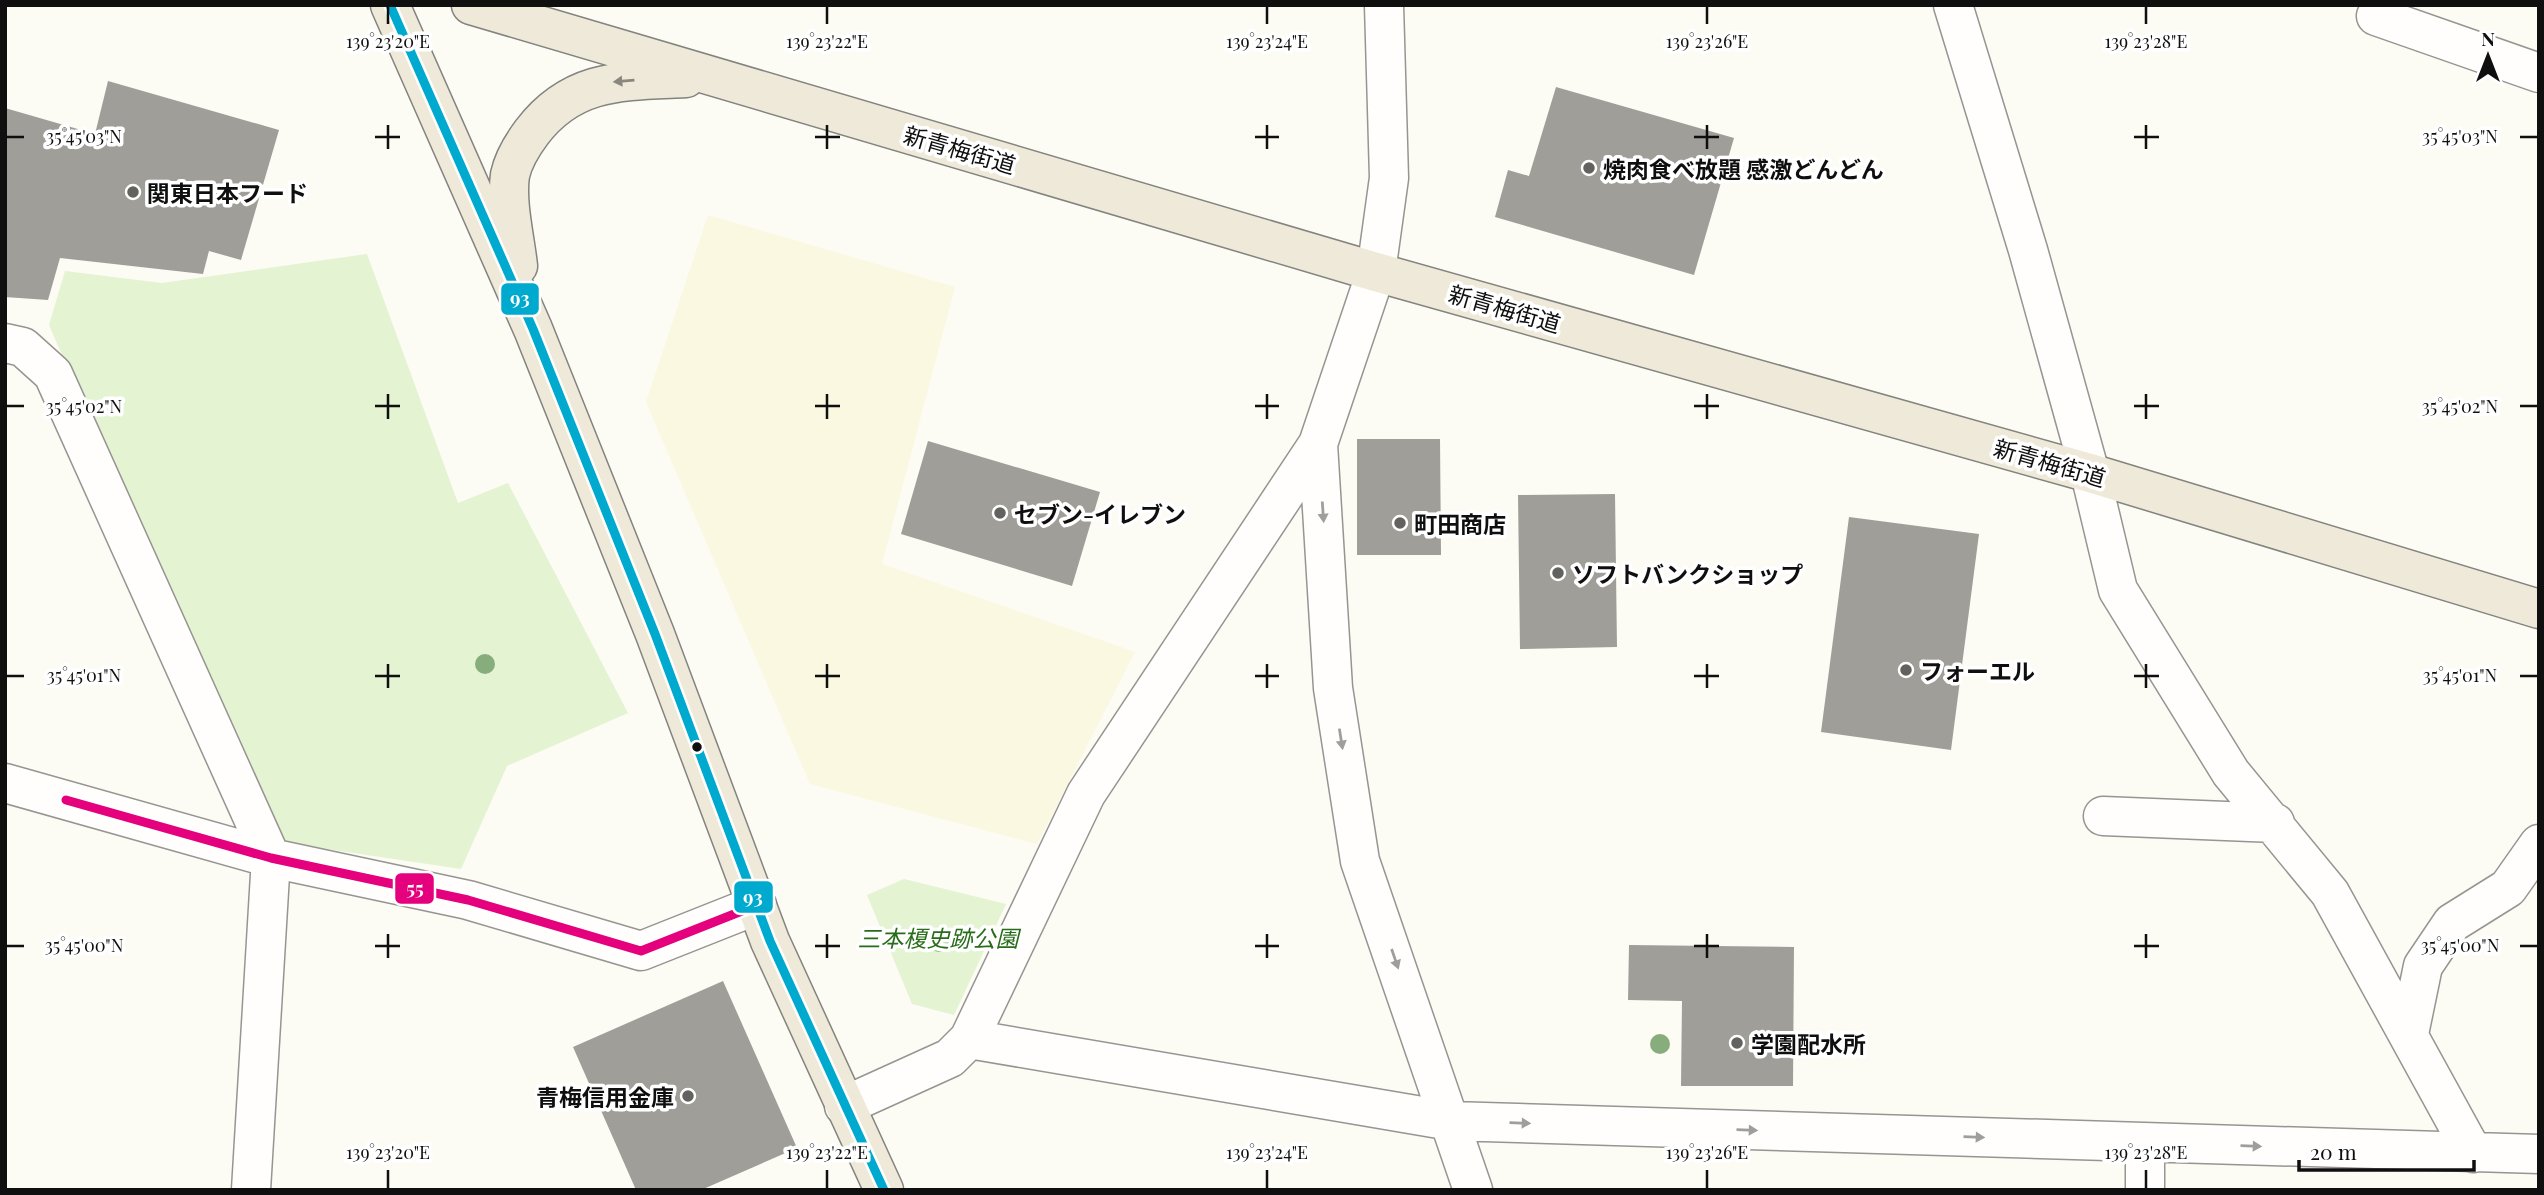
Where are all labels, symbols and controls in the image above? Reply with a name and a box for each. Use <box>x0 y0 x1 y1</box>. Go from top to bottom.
north arrow <box>2453 21 2523 91</box>
text: N <box>2481 25 2495 51</box>
text: 139°23'20"E <box>346 29 430 53</box>
text: 139°23'22"E <box>786 29 868 53</box>
text: 139°23'24"E <box>1226 29 1308 53</box>
text: 139°23'26"E <box>1666 29 1748 53</box>
text: 139°23'28"E <box>2105 29 2187 53</box>
one-way arrow <box>612 76 634 87</box>
street label: 新青梅街道 <box>900 118 1020 180</box>
text: 35°45'03"N <box>46 124 122 148</box>
text: 35°45'03"N <box>2422 124 2498 148</box>
place label: 焼肉食べ放題 感激どんどん <box>1603 153 1884 184</box>
marker: 焼肉食べ放題 感激どんどん <box>1581 160 1597 176</box>
place label: 関東日本フード <box>147 177 308 208</box>
marker: 関東日本フード <box>125 184 141 200</box>
street label: 新青梅街道 <box>1445 277 1565 339</box>
line badge: 93 <box>500 282 540 316</box>
text: 93 <box>510 284 530 310</box>
text: 35°45'02"N <box>46 394 123 418</box>
text: 35°45'02"N <box>2422 394 2499 418</box>
street label: 新青梅街道 <box>1990 431 2110 493</box>
place label: セブン-イレブン <box>1014 498 1186 529</box>
one-way arrow <box>1317 501 1328 523</box>
marker: セブン-イレブン <box>992 505 1008 521</box>
place label: 町田商店 <box>1414 508 1506 539</box>
marker: 町田商店 <box>1392 515 1408 531</box>
place label: ソフトバンクショップ <box>1572 558 1803 589</box>
marker: ソフトバンクショップ <box>1550 565 1566 581</box>
place label: フォーエル <box>1920 655 2035 686</box>
marker: フォーエル <box>1898 662 1914 678</box>
text: 35°45'01"N <box>47 663 122 687</box>
text: 35°45'01"N <box>2423 663 2498 687</box>
one-way arrow <box>1336 728 1347 750</box>
unlabelled marker <box>690 740 704 754</box>
line badge: 55 <box>394 872 435 905</box>
text: 55 <box>406 874 424 900</box>
line badge: 93 <box>733 880 774 914</box>
text: 93 <box>743 883 763 909</box>
park label: 三本榎史跡公園 <box>858 922 1022 953</box>
text: 35°45'00"N <box>45 933 124 957</box>
text: 35°45'00"N <box>2421 933 2500 957</box>
one-way arrow <box>1390 948 1401 969</box>
place label: 学園配水所 <box>1751 1028 1866 1059</box>
marker: 学園配水所 <box>1729 1035 1745 1051</box>
place label: 青梅信用金庫 <box>536 1081 674 1112</box>
marker: 青梅信用金庫 <box>680 1088 696 1104</box>
one-way arrow <box>1509 1117 1531 1128</box>
one-way arrow <box>1736 1124 1758 1136</box>
scale bar <box>2299 1128 2474 1172</box>
one-way arrow <box>1964 1132 1986 1143</box>
text: 20 m <box>2310 1137 2357 1165</box>
text: 139°23'20"E <box>346 1140 430 1164</box>
text: 139°23'22"E <box>786 1140 868 1164</box>
text: 139°23'24"E <box>1226 1140 1308 1164</box>
text: 139°23'26"E <box>1666 1140 1748 1164</box>
text: 139°23'28"E <box>2105 1140 2187 1164</box>
one-way arrow <box>2240 1140 2262 1152</box>

